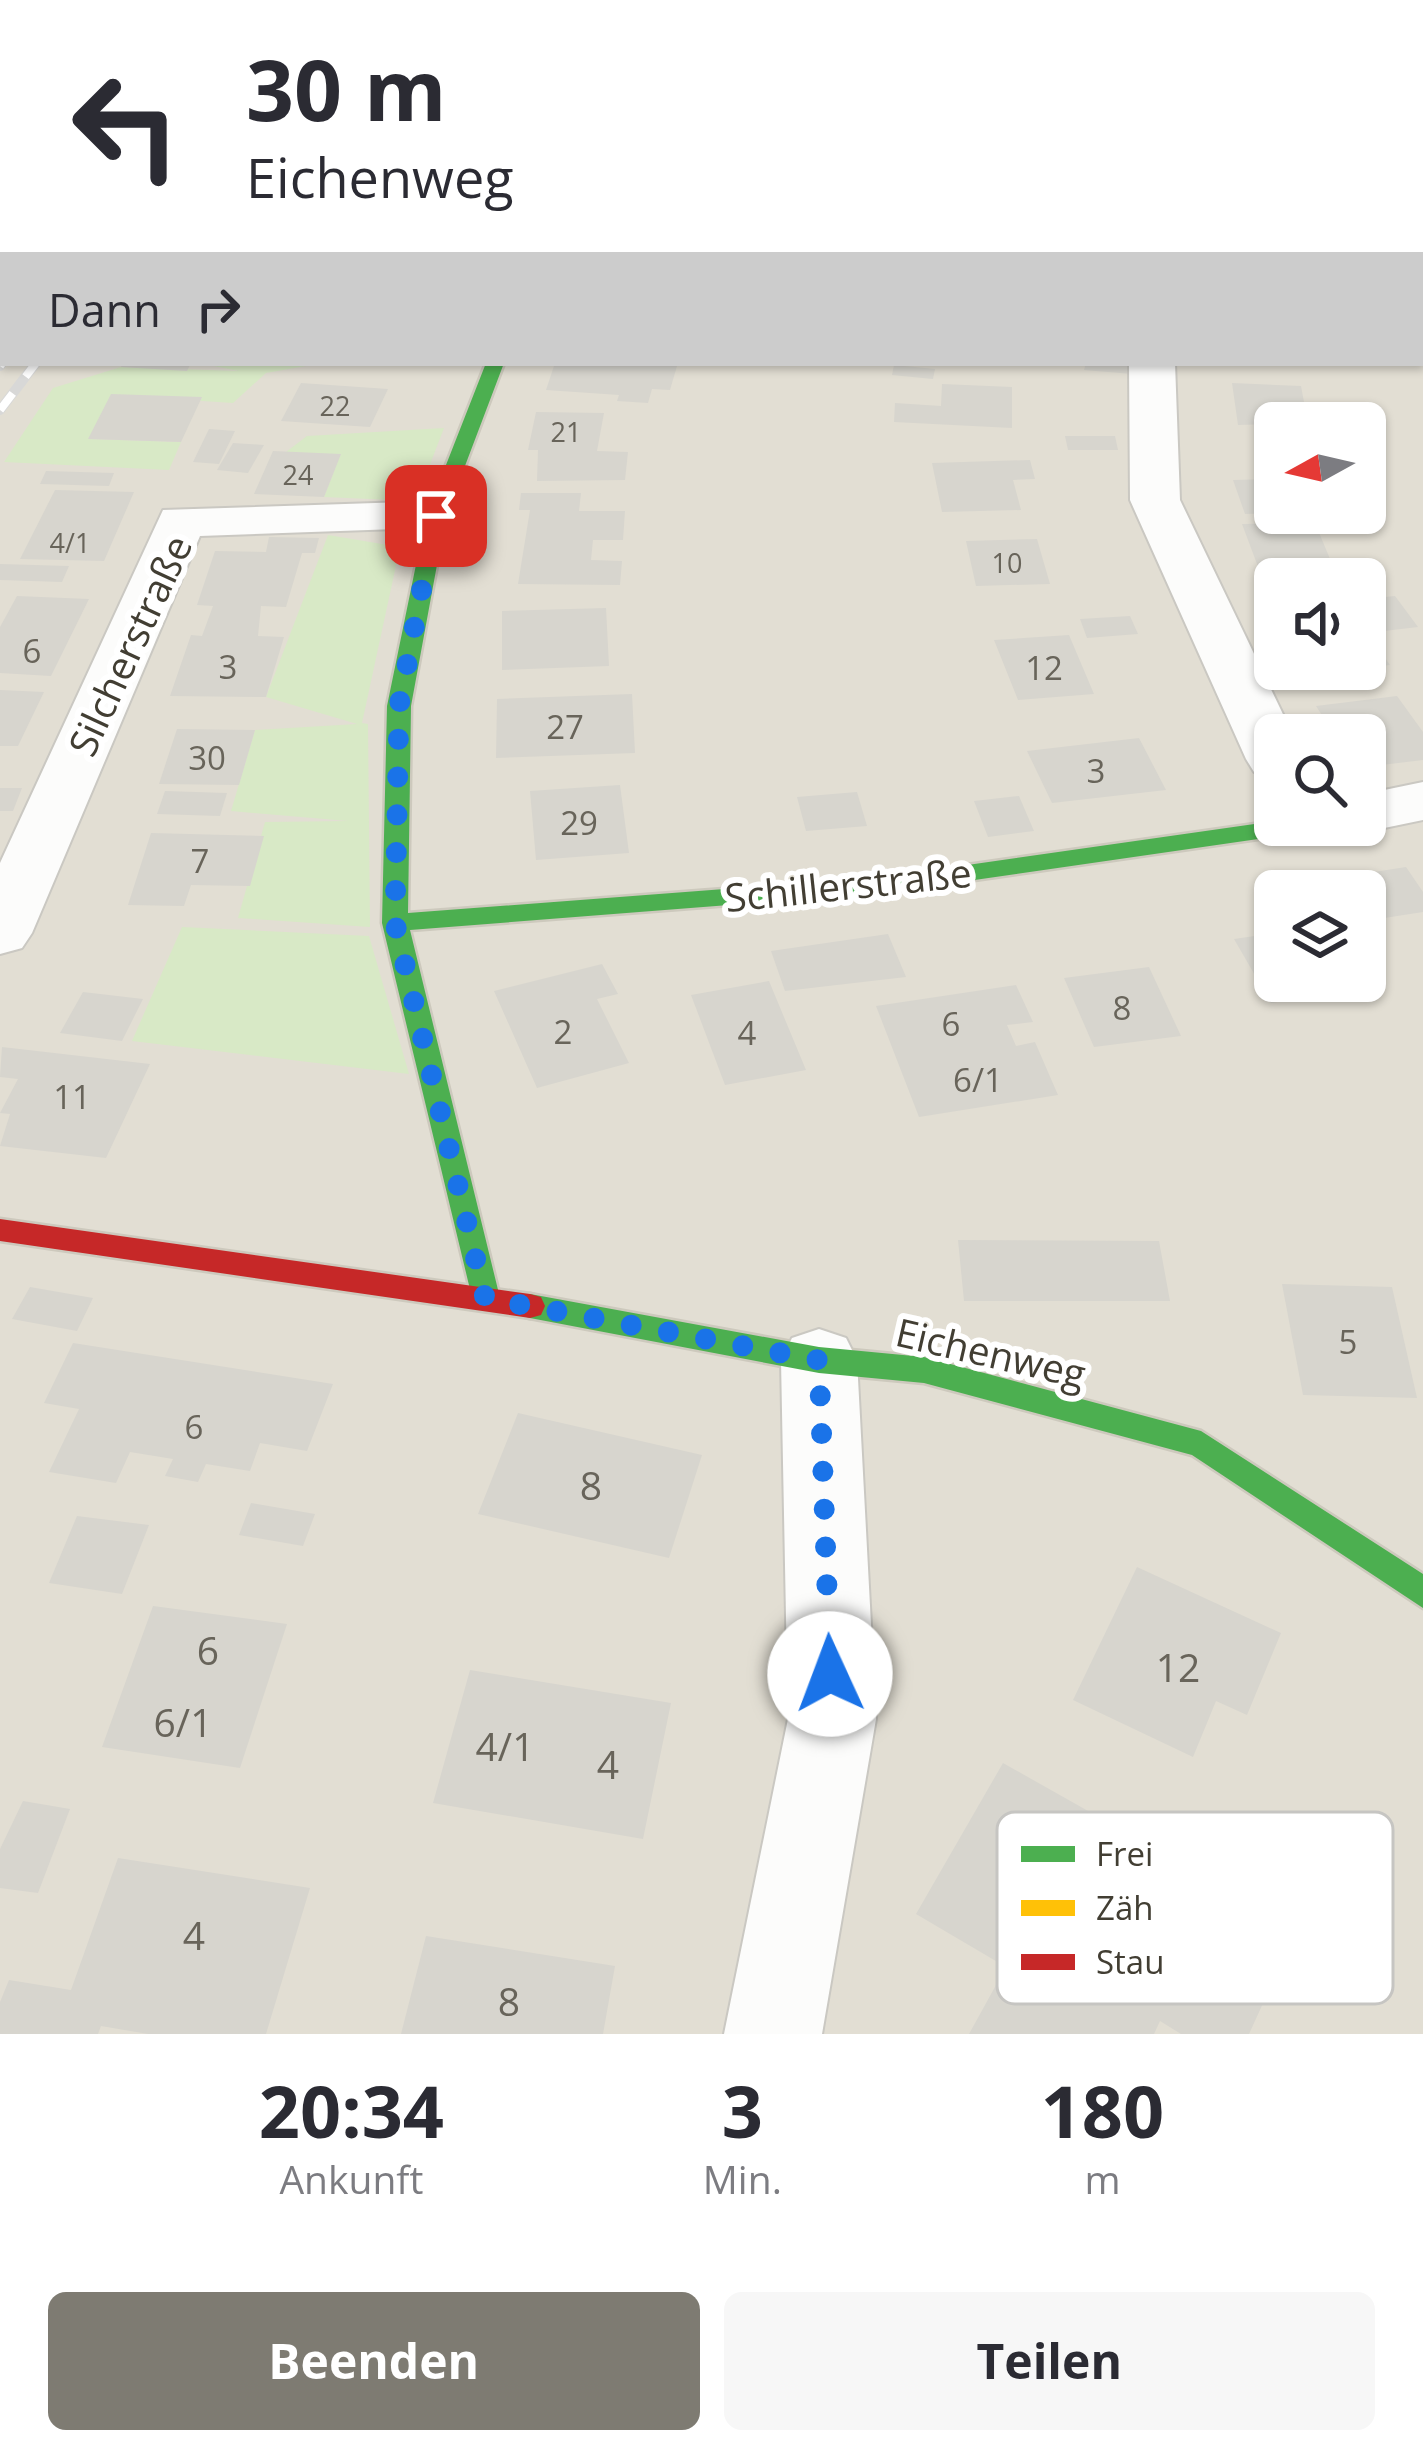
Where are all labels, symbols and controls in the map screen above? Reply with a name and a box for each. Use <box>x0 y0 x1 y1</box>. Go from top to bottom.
text: 30 m <box>246 31 446 146</box>
icon: left <box>48 48 204 204</box>
text: Eichenweg <box>246 140 514 214</box>
icon: right <box>185 276 251 342</box>
text: Dann <box>48 279 161 340</box>
house number: 22 <box>320 387 350 424</box>
north arrow <box>1254 402 1386 534</box>
map controls <box>1254 402 1386 1002</box>
house number: 21 <box>551 413 581 450</box>
house number: 24 <box>283 456 313 493</box>
pin <box>385 465 487 567</box>
icon: arrive <box>403 483 469 549</box>
house number: 4/1 <box>50 524 90 561</box>
street label: Silcherstraße <box>55 526 203 764</box>
house number: 10 <box>992 544 1022 581</box>
button: sound <box>1254 558 1386 690</box>
house number: 6 <box>23 628 41 673</box>
house number: 3 <box>219 644 237 689</box>
house number: 12 <box>1025 645 1063 690</box>
house number: 27 <box>546 704 584 749</box>
button: search <box>1254 714 1386 846</box>
house number: 30 <box>188 735 226 780</box>
house number: 3 <box>1087 748 1105 793</box>
house number: 29 <box>560 800 598 845</box>
house number: 7 <box>191 838 209 883</box>
street label: Schillerstraße <box>722 845 974 923</box>
button: layers <box>1254 870 1386 1002</box>
house number: 8 <box>1113 985 1131 1030</box>
house number: 6 <box>942 1001 960 1046</box>
house number: 2 <box>554 1009 572 1054</box>
house number: 4 <box>738 1010 757 1055</box>
house number: 6/1 <box>953 1057 1003 1102</box>
house number: 11 <box>53 1074 91 1119</box>
street label: Eichenweg <box>891 1304 1091 1400</box>
house number: 5 <box>1339 1319 1357 1364</box>
house number: 6 <box>185 1404 203 1449</box>
house number: 8 <box>580 1458 602 1511</box>
position arrow <box>767 1611 893 1737</box>
house number: 6 <box>197 1623 219 1676</box>
house number: 12 <box>1156 1640 1200 1693</box>
house number: 6/1 <box>154 1695 212 1748</box>
house number: 4/1 <box>476 1719 534 1772</box>
house number: 4 <box>597 1737 619 1790</box>
legend <box>997 1812 1393 2004</box>
text: Frei <box>1096 1831 1153 1876</box>
text: Zäh <box>1096 1885 1153 1930</box>
house number: 4 <box>183 1908 205 1961</box>
text: Stau <box>1096 1939 1164 1984</box>
house number: 8 <box>498 1974 520 2027</box>
text: 20:34 <box>259 2061 444 2159</box>
text: 3 <box>722 2061 763 2159</box>
text: 180 <box>1041 2061 1164 2159</box>
text: Ankunft <box>279 2152 423 2205</box>
text: Min. <box>703 2152 782 2205</box>
text: m <box>1084 2152 1121 2205</box>
button: Beenden <box>48 2292 700 2430</box>
button: Teilen <box>724 2292 1375 2430</box>

